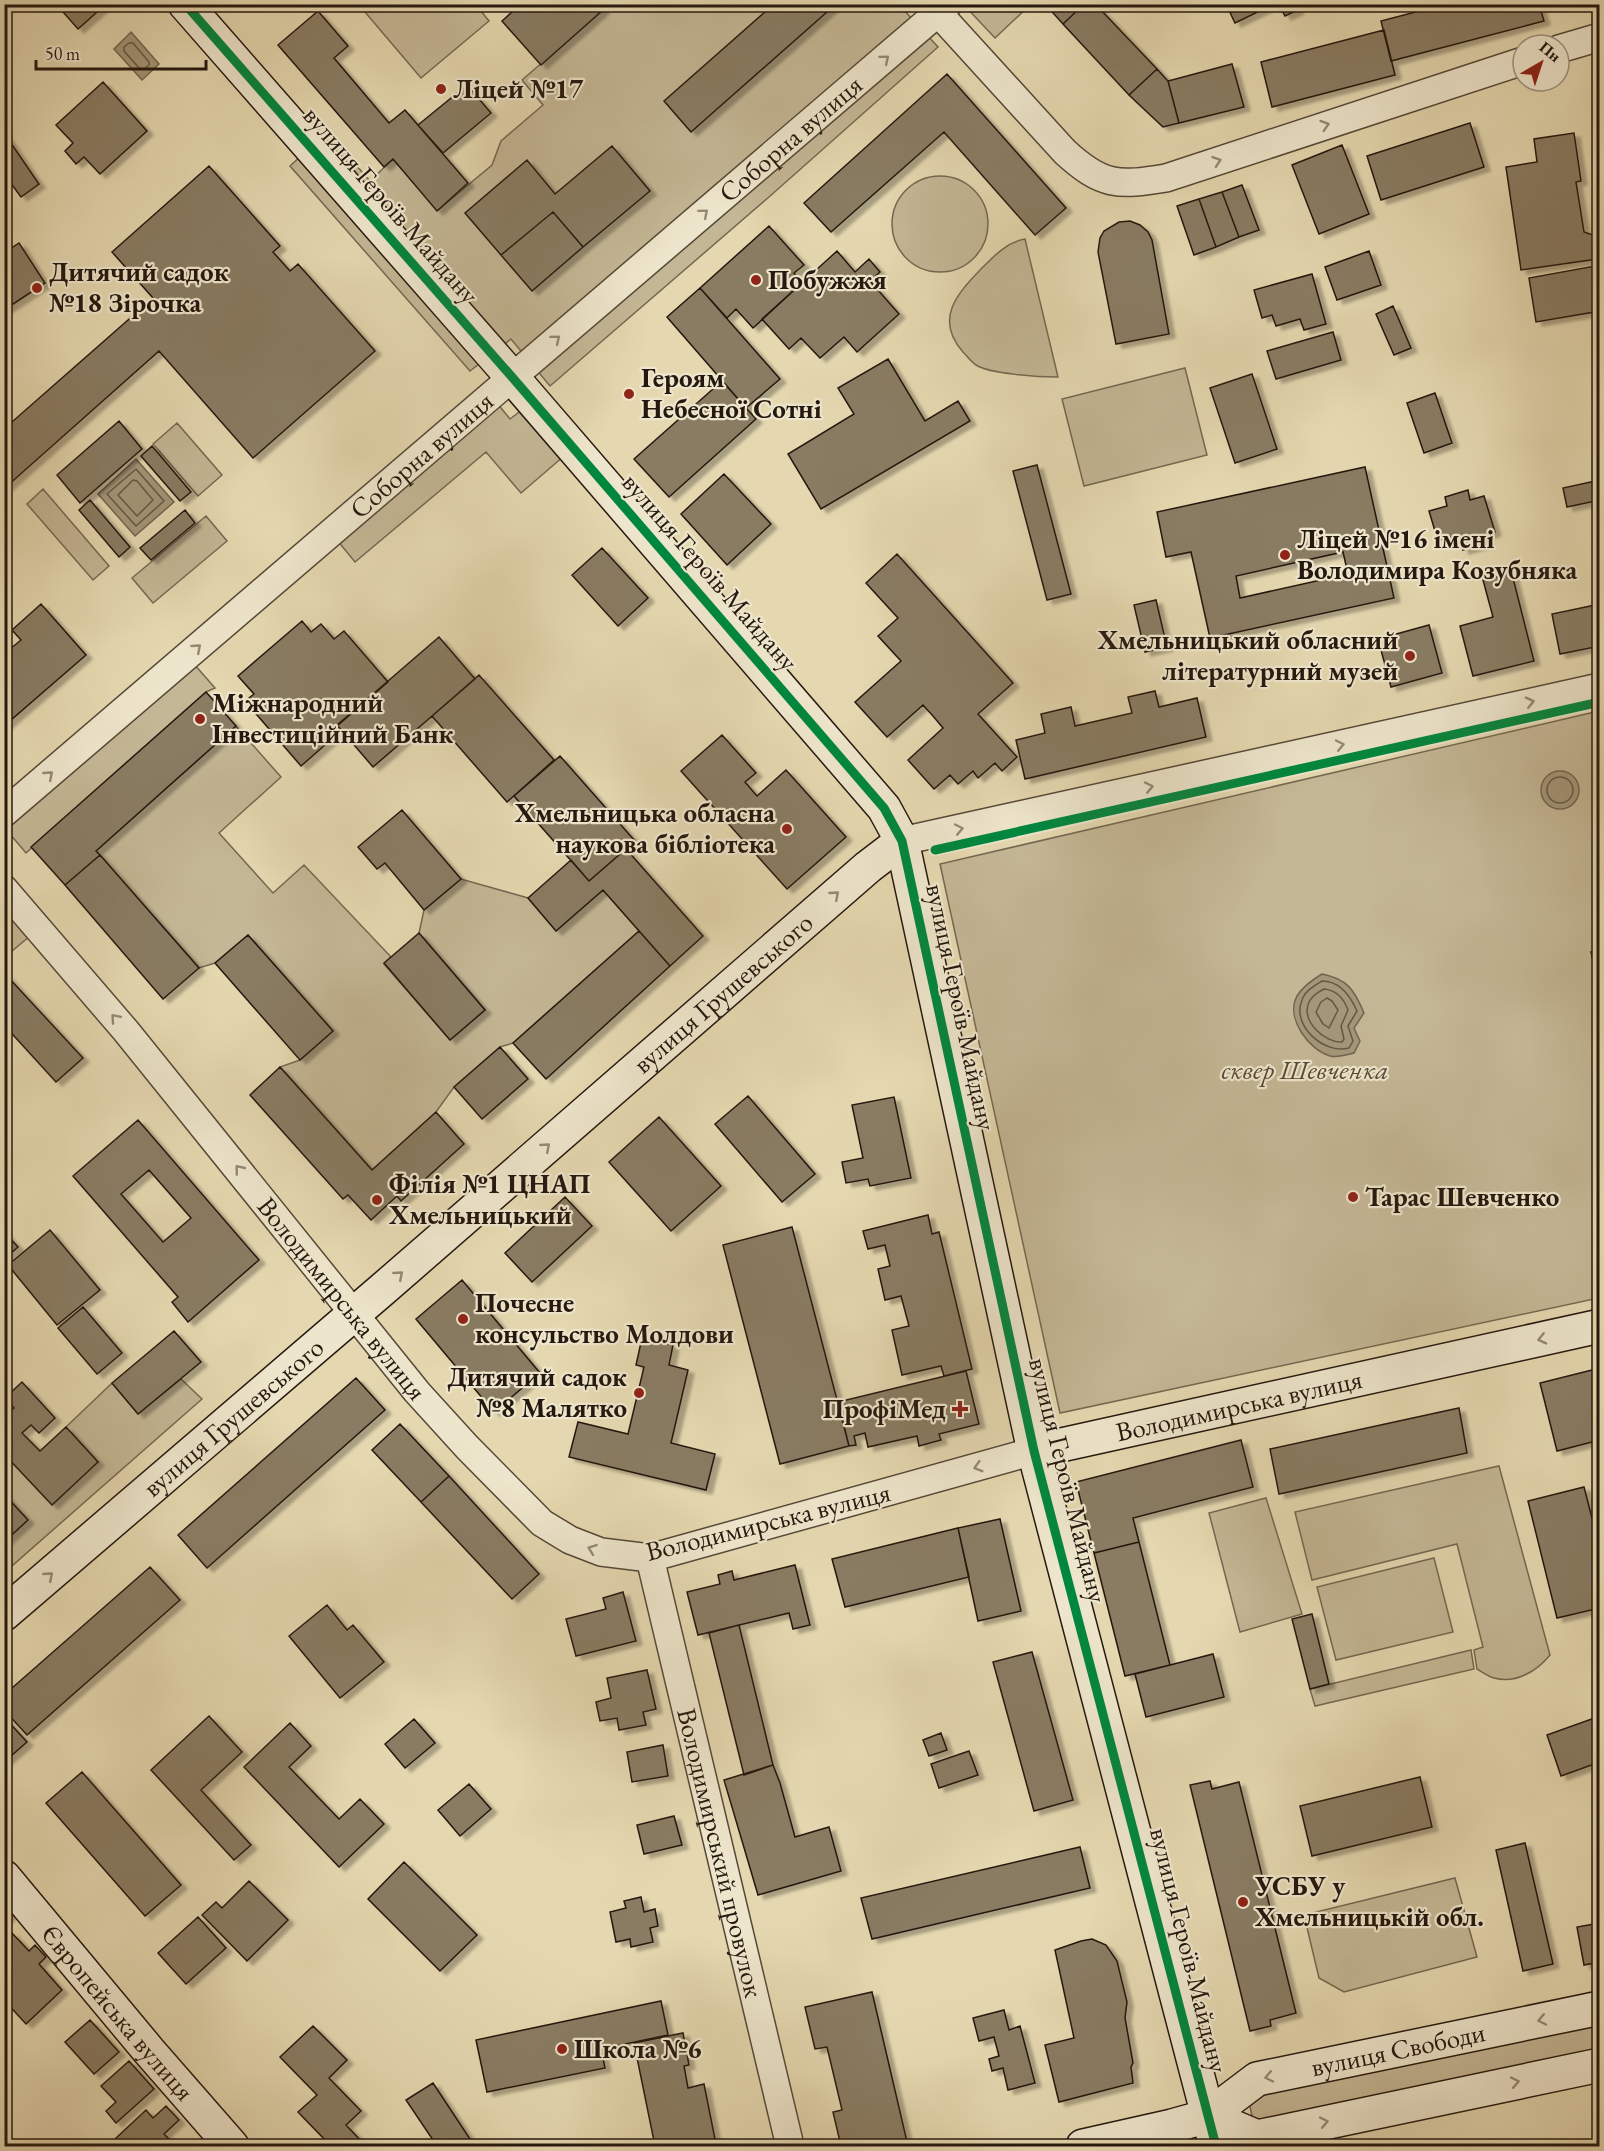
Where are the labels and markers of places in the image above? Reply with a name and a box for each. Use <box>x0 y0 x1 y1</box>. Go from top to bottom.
place label: Ліцей №17 <box>453 71 584 106</box>
marker: Ліцей №17 <box>434 82 448 96</box>
place label: Дитячий садок №18 Зірочка <box>49 254 229 320</box>
place label: Побужжя <box>768 262 887 297</box>
marker: Побужжя <box>749 273 763 287</box>
marker: Дитячий садок №18 Зірочка <box>30 281 44 295</box>
place label: Героям Небесної Сотні <box>641 360 822 426</box>
marker: Героям Небесної Сотні <box>622 387 636 401</box>
place label: Ліцей №16 імені Володимира Козубняка <box>1297 521 1577 587</box>
marker: Ліцей №16 імені Володимира Козубняка <box>1278 548 1292 562</box>
place label: Хмельницький обласний літературний музей <box>1097 622 1398 688</box>
marker: Хмельницький обласний літературний музей <box>1403 649 1417 663</box>
place label: Міжнародний Інвестиційний Банк <box>212 685 454 751</box>
marker: Міжнародний Інвестиційний Банк <box>193 712 207 726</box>
place label: Хмельницька обласна наукова бібліотека <box>514 795 775 861</box>
marker: Хмельницька обласна наукова бібліотека <box>780 822 794 836</box>
place label: Філія №1 ЦНАП Хмельницький <box>388 1166 590 1232</box>
place label: Тарас Шевченко <box>1365 1179 1559 1214</box>
marker: Тарас Шевченко <box>1346 1190 1360 1204</box>
marker: Філія №1 ЦНАП Хмельницький <box>370 1193 384 1207</box>
place label: Почесне консульство Молдови <box>475 1285 734 1351</box>
marker: Почесне консульство Молдови <box>456 1312 470 1326</box>
place label: Дитячий садок №8 Малятко <box>447 1359 627 1425</box>
marker: Дитячий садок №8 Малятко <box>632 1386 646 1400</box>
place label: ПрофіМед <box>823 1391 946 1426</box>
marker: ПрофіМед <box>951 1400 969 1418</box>
place label: УСБУ у Хмельницькій обл. <box>1254 1868 1484 1934</box>
marker: УСБУ у Хмельницькій обл. <box>1236 1895 1250 1909</box>
place label: Школа №6 <box>574 2031 701 2066</box>
marker: Школа №6 <box>555 2042 569 2056</box>

